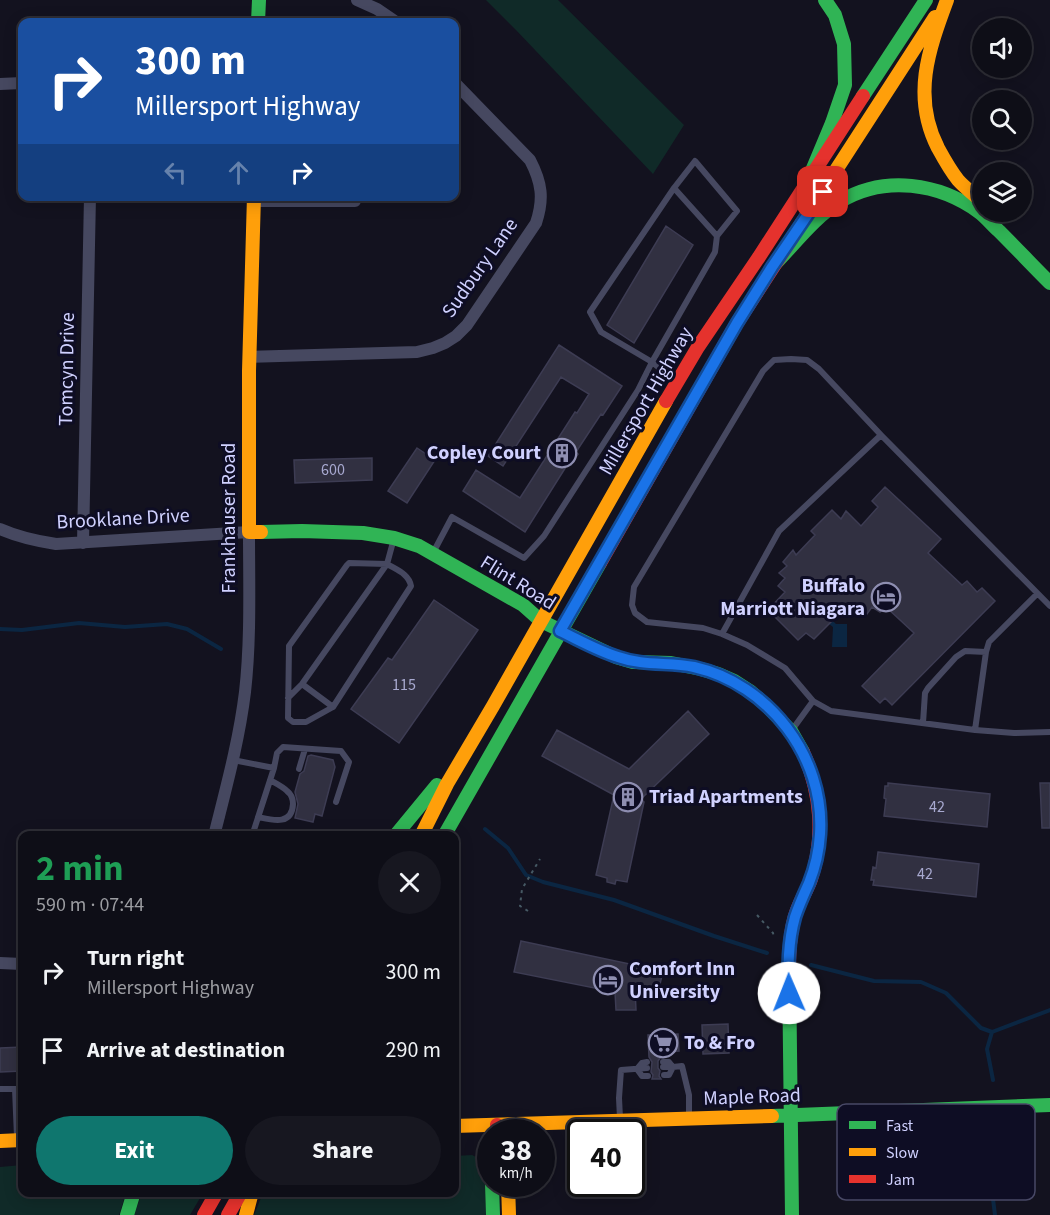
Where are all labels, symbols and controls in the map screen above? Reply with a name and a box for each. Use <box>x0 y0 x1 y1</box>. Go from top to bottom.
map controls <box>972 18 1032 222</box>
button: sound <box>972 18 1032 78</box>
text: 300 m <box>135 31 246 91</box>
icon: right <box>36 42 114 120</box>
text: Millersport Highway <box>135 87 360 126</box>
button: search <box>972 90 1032 150</box>
icon: left <box>159 156 192 189</box>
icon: ahead <box>222 156 255 189</box>
icon: right <box>285 156 318 189</box>
button: layers <box>972 162 1032 222</box>
pin <box>797 166 848 217</box>
icon: arrive <box>806 175 839 208</box>
street label: Sudbury Lane <box>435 212 525 324</box>
street label: Tomcyn Drive <box>52 312 82 426</box>
street label: Millersport Highway <box>592 321 700 480</box>
building icon: Copley Court <box>546 437 578 469</box>
place label: Copley Court <box>427 439 541 467</box>
street label: Frankhauser Road <box>215 443 243 593</box>
house number: 600 <box>321 459 345 481</box>
street label: Brooklane Drive <box>56 502 190 536</box>
street label: Flint Road <box>475 549 561 617</box>
place label: Buffalo Marriott Niagara <box>720 572 865 623</box>
hotel icon: Buffalo Marriott Niagara <box>870 581 902 613</box>
house number: 115 <box>392 674 416 696</box>
building icon: Triad Apartments <box>612 781 644 813</box>
place label: Triad Apartments <box>649 783 803 811</box>
house number: 42 <box>929 796 945 818</box>
text: 2 min <box>36 843 124 894</box>
button: close <box>378 851 441 914</box>
house number: 42 <box>917 863 933 885</box>
text: 590 m · 07:44 <box>36 891 144 919</box>
text: Turn right <box>87 942 184 974</box>
place label: Comfort Inn University <box>629 955 735 1006</box>
icon: right <box>36 956 69 989</box>
text: 300 m <box>386 956 441 988</box>
position arrow <box>757 961 821 1025</box>
hotel icon: Comfort Inn University <box>592 964 624 996</box>
text: Millersport Highway <box>87 974 254 1002</box>
supermarket icon: To & Fro <box>647 1027 679 1059</box>
place label: To & Fro <box>684 1029 755 1057</box>
icon: arrive <box>36 1034 69 1067</box>
text: Arrive at destination <box>87 1034 285 1066</box>
text: 290 m <box>386 1034 441 1066</box>
street label: Maple Road <box>703 1081 801 1113</box>
legend <box>837 1104 1035 1200</box>
text: Fast <box>886 1115 914 1137</box>
button: Exit <box>36 1116 233 1185</box>
button: Share <box>245 1116 441 1185</box>
speed limit sign: 40 <box>567 1119 645 1197</box>
text: 38 <box>500 1129 532 1172</box>
text: Slow <box>886 1142 919 1164</box>
text: km/h <box>499 1163 533 1184</box>
text: Jam <box>886 1169 915 1191</box>

